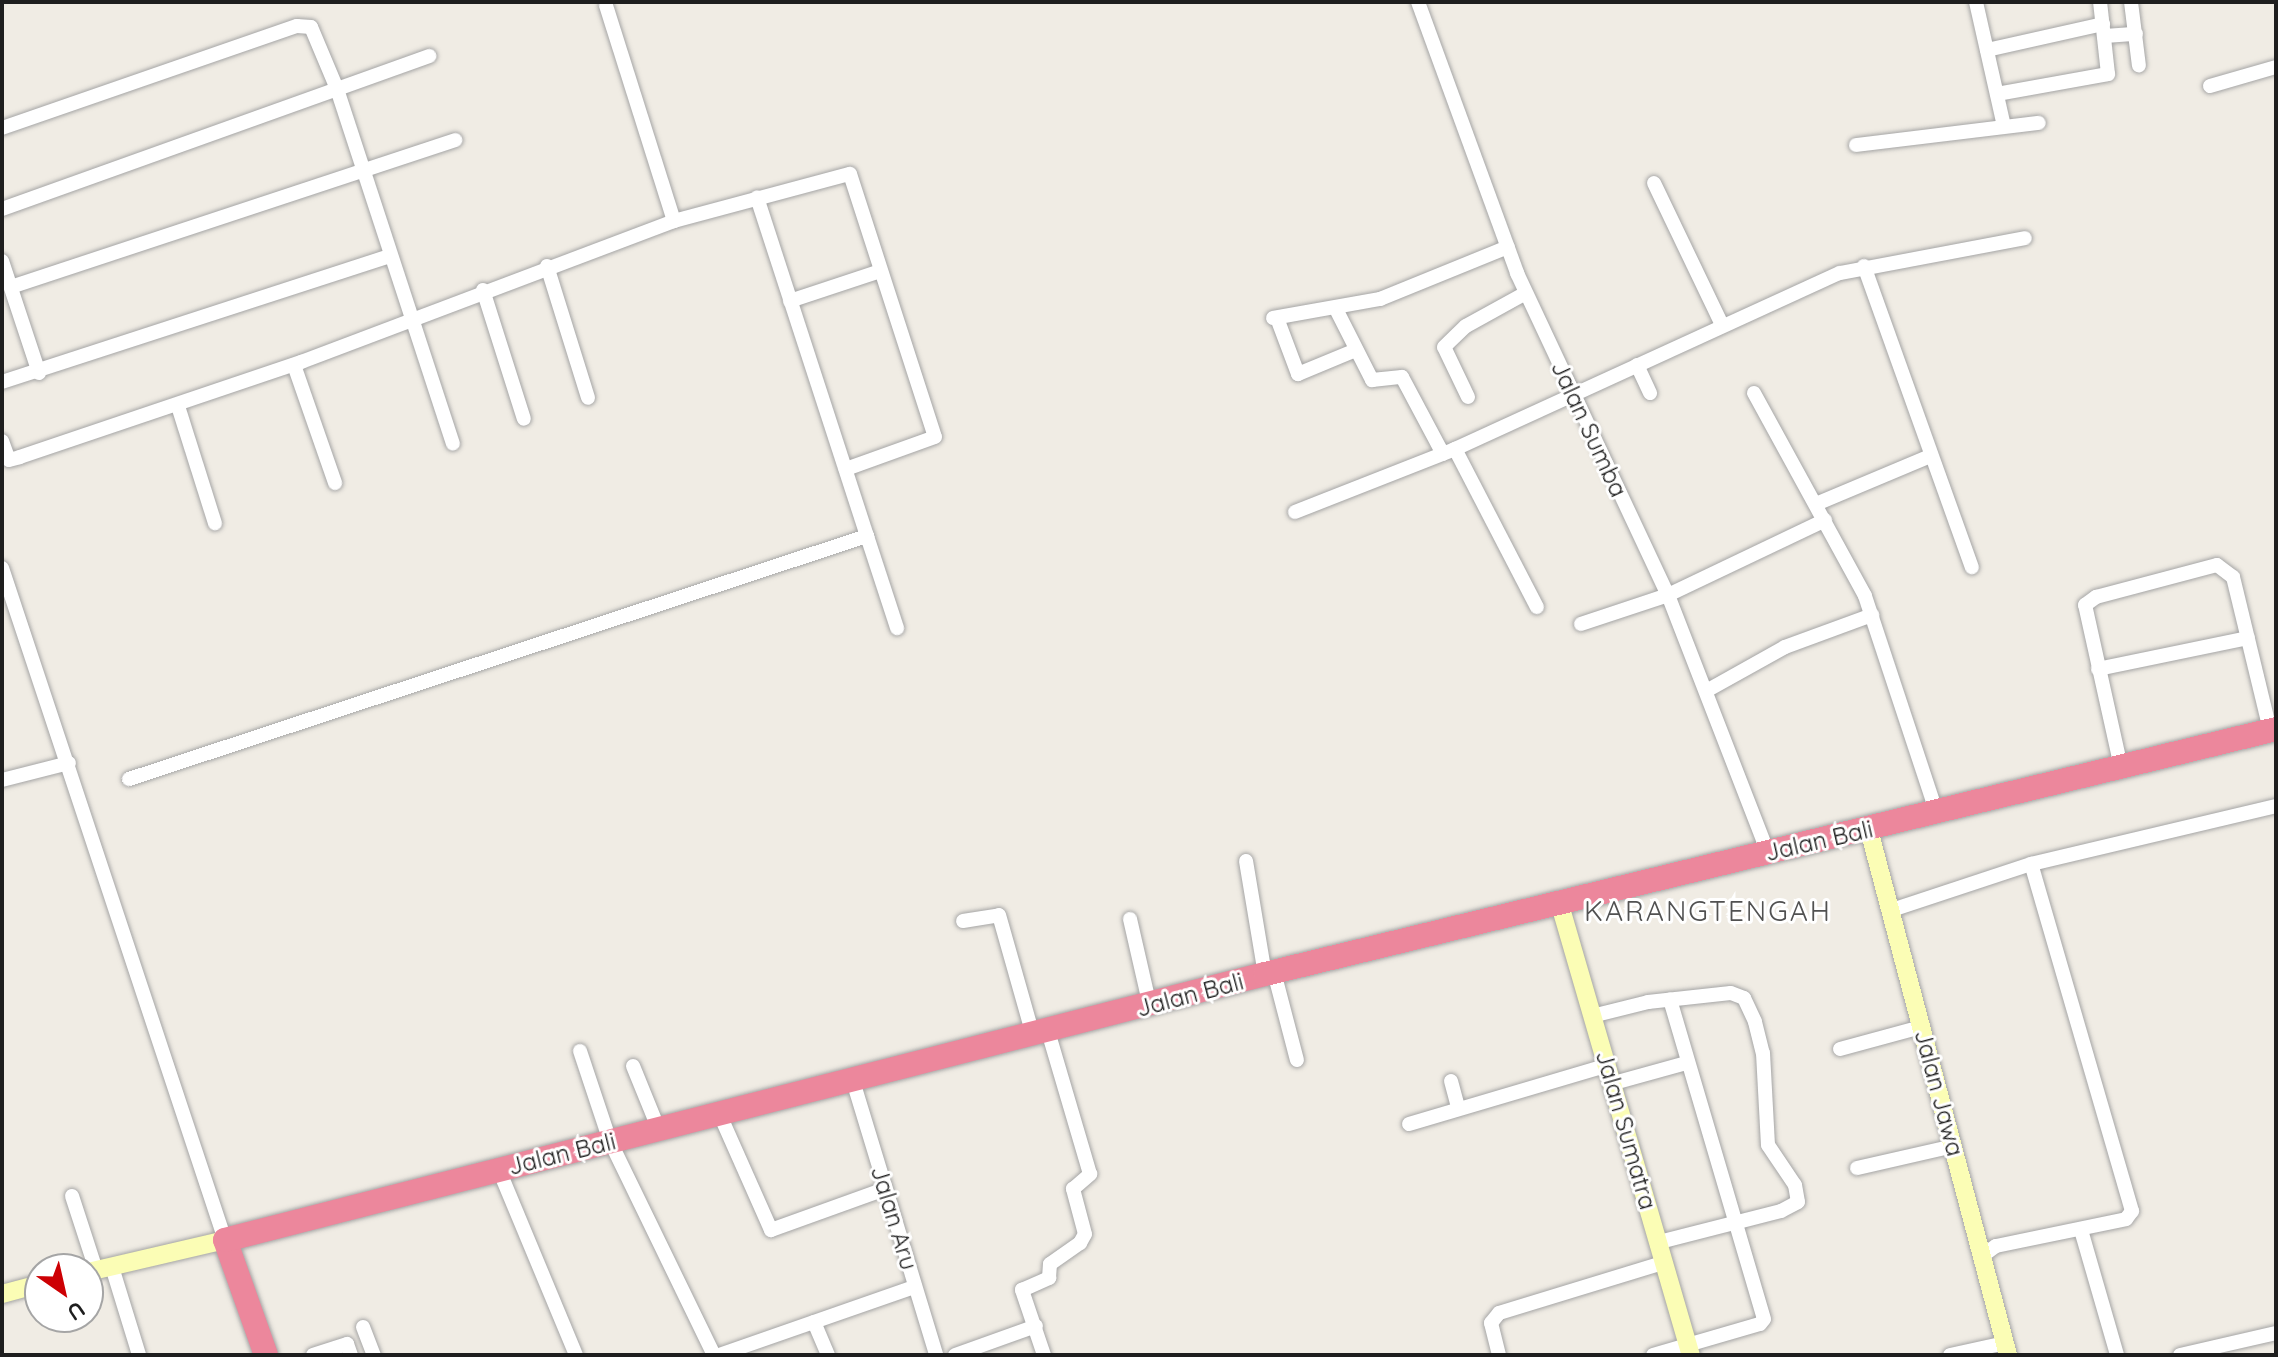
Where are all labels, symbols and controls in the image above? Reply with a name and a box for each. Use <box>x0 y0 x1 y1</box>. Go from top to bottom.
street label: Jalan Sumba <box>1545 356 1633 502</box>
street label: Jalan Bali <box>1762 815 1876 867</box>
district label: KARANGTENGAH <box>1584 894 1832 928</box>
street label: Jalan Bali <box>1133 967 1247 1023</box>
street label: Jalan Jawa <box>1908 1027 1970 1159</box>
street label: Jalan Sumatra <box>1590 1047 1662 1213</box>
street label: Jalan Bali <box>505 1127 619 1181</box>
street label: Jalan Aru <box>865 1163 923 1273</box>
north arrow <box>24 1253 104 1333</box>
text: U <box>62 1295 91 1327</box>

